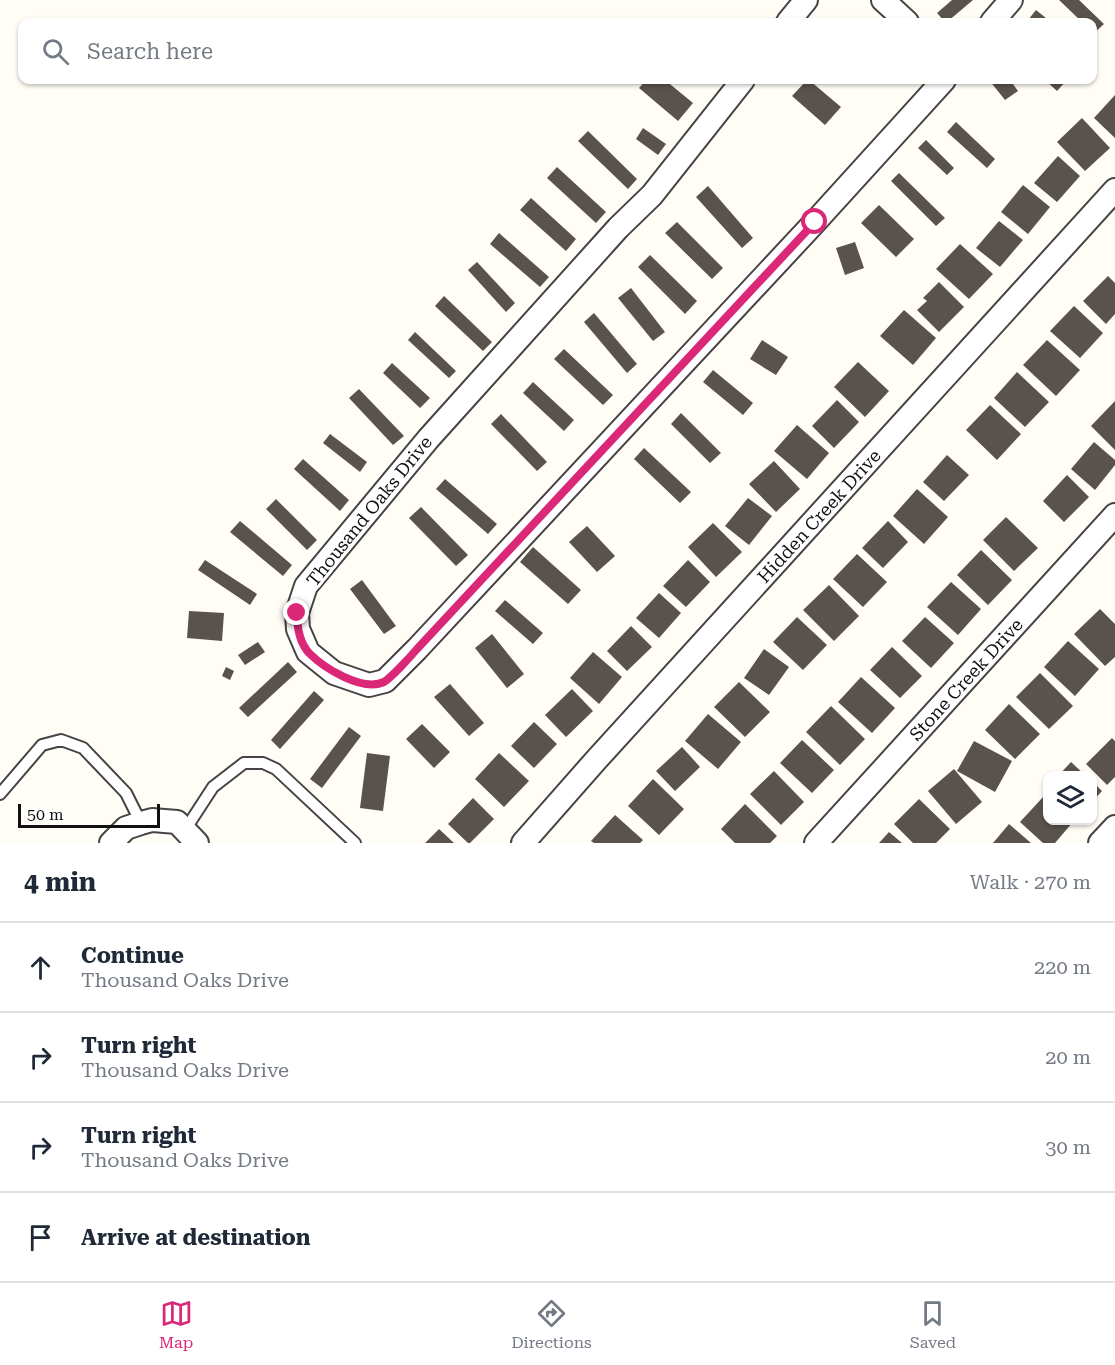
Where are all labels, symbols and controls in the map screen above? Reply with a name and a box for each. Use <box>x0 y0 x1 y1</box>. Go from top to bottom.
search box <box>18 18 1097 84</box>
icon: search <box>39 35 72 68</box>
text: Search here <box>87 39 213 64</box>
route start <box>801 208 827 234</box>
street label: Thousand Oaks Drive <box>302 432 436 590</box>
street label: Hidden Creek Drive <box>753 445 885 587</box>
route end <box>283 599 309 625</box>
street label: Stone Creek Drive <box>905 613 1027 744</box>
map controls <box>1043 771 1097 825</box>
button: layers <box>1043 771 1097 825</box>
scale bar <box>18 801 160 828</box>
text: 50 m <box>27 805 64 824</box>
text: 4 min <box>24 867 96 897</box>
text: Walk · 270 m <box>970 870 1091 894</box>
text: Continue <box>81 943 184 968</box>
icon: ahead <box>24 951 57 984</box>
text: 220 m <box>1034 955 1091 979</box>
text: Thousand Oaks Drive <box>81 968 289 992</box>
text: Turn right <box>81 1033 196 1058</box>
icon: right <box>24 1041 57 1074</box>
text: 20 m <box>1045 1045 1091 1069</box>
text: Thousand Oaks Drive <box>81 1058 289 1082</box>
text: Turn right <box>81 1123 196 1148</box>
icon: right <box>24 1131 57 1164</box>
text: 30 m <box>1045 1135 1091 1159</box>
text: Thousand Oaks Drive <box>81 1148 289 1172</box>
icon: arrive <box>24 1221 57 1254</box>
text: Arrive at destination <box>81 1225 310 1250</box>
tab: Map <box>159 1297 193 1352</box>
tab: Directions <box>511 1297 592 1352</box>
tab: Saved <box>910 1297 956 1352</box>

